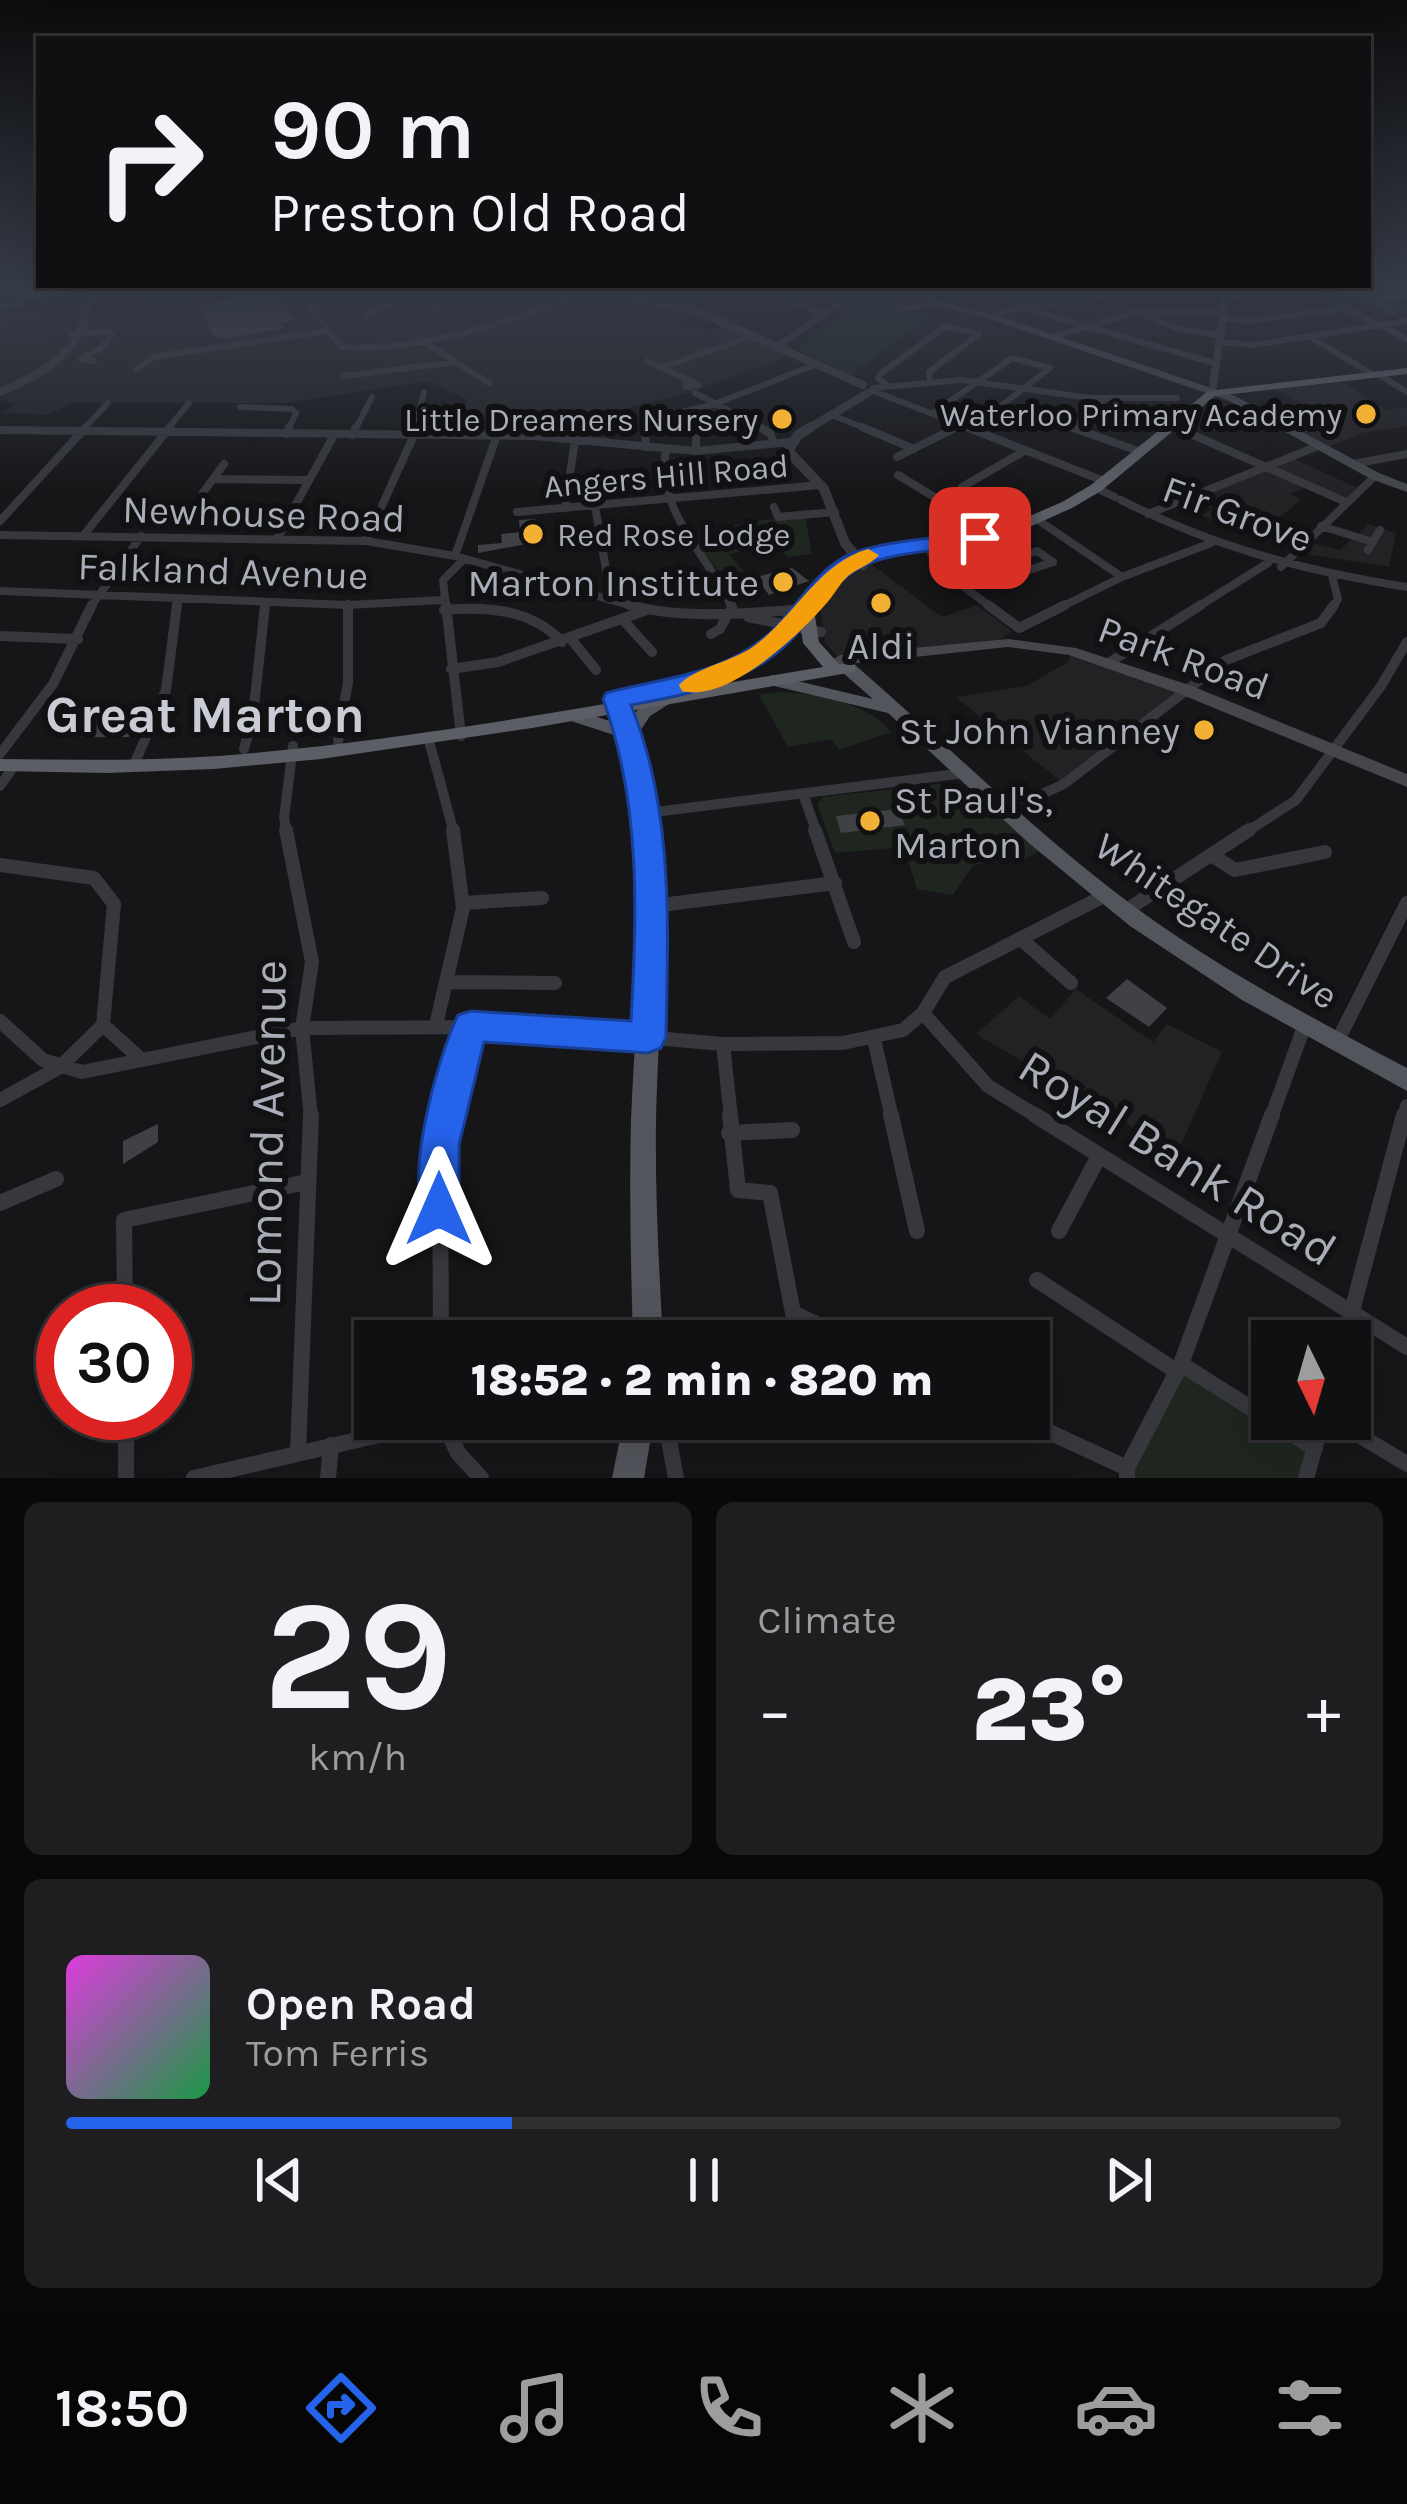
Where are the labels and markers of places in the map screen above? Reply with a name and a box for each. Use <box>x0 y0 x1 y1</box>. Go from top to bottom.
place label: Waterloo Primary Academy <box>940 396 1342 434</box>
place label: Little Dreamers Nursery <box>404 401 758 439</box>
marker: Waterloo Primary Academy <box>1353 401 1379 427</box>
marker: Little Dreamers Nursery <box>769 406 795 432</box>
pin <box>929 487 1031 589</box>
place label: Red Rose Lodge <box>557 516 791 554</box>
marker: Red Rose Lodge <box>520 521 546 547</box>
place label: Marton Institute <box>467 560 759 606</box>
marker: Marton Institute <box>770 569 796 595</box>
marker: Aldi <box>868 590 894 616</box>
place label: Aldi <box>847 623 915 669</box>
place label: St John Vianney <box>899 708 1180 754</box>
marker: St John Vianney <box>1191 717 1217 743</box>
place label: St Paul's, Marton <box>894 777 1053 868</box>
marker: St Paul's, Marton <box>857 808 883 834</box>

